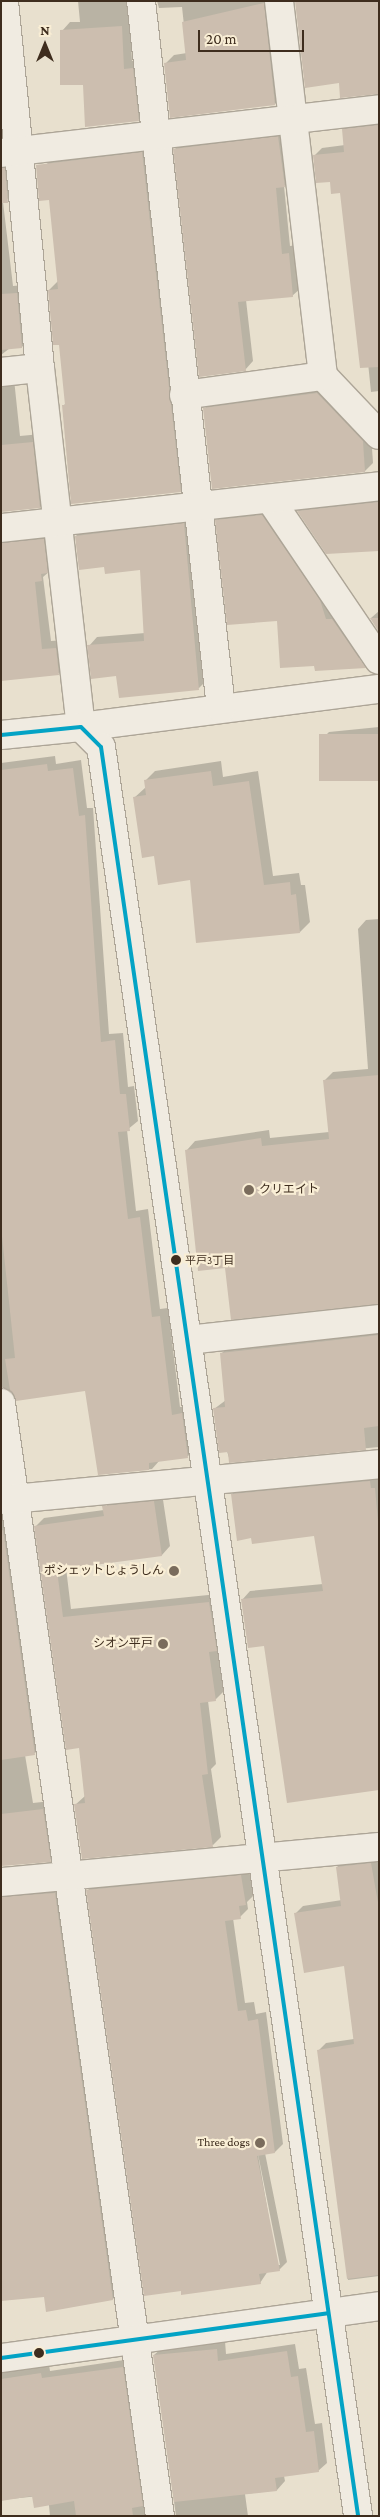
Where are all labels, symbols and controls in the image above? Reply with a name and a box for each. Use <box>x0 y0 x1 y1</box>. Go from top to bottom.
north arrow <box>20 20 70 70</box>
scale bar <box>200 20 306 52</box>
text: N <box>40 22 50 38</box>
text: 20 m <box>206 31 237 47</box>
place label: クリエイト <box>259 1183 319 1197</box>
marker: クリエイト <box>243 1184 255 1196</box>
place label: 平戸3丁目 <box>185 1253 234 1267</box>
marker: 平戸3丁目 <box>171 1255 181 1265</box>
place label: ポシェットじょうしん <box>44 1564 164 1578</box>
marker: ポシェットじょうしん <box>168 1565 180 1577</box>
place label: シオン平戸 <box>93 1637 153 1651</box>
marker: シオン平戸 <box>157 1638 169 1650</box>
place label: Three dogs <box>198 2136 250 2150</box>
marker: Three dogs <box>254 2137 266 2149</box>
unlabelled marker <box>34 2348 44 2358</box>

